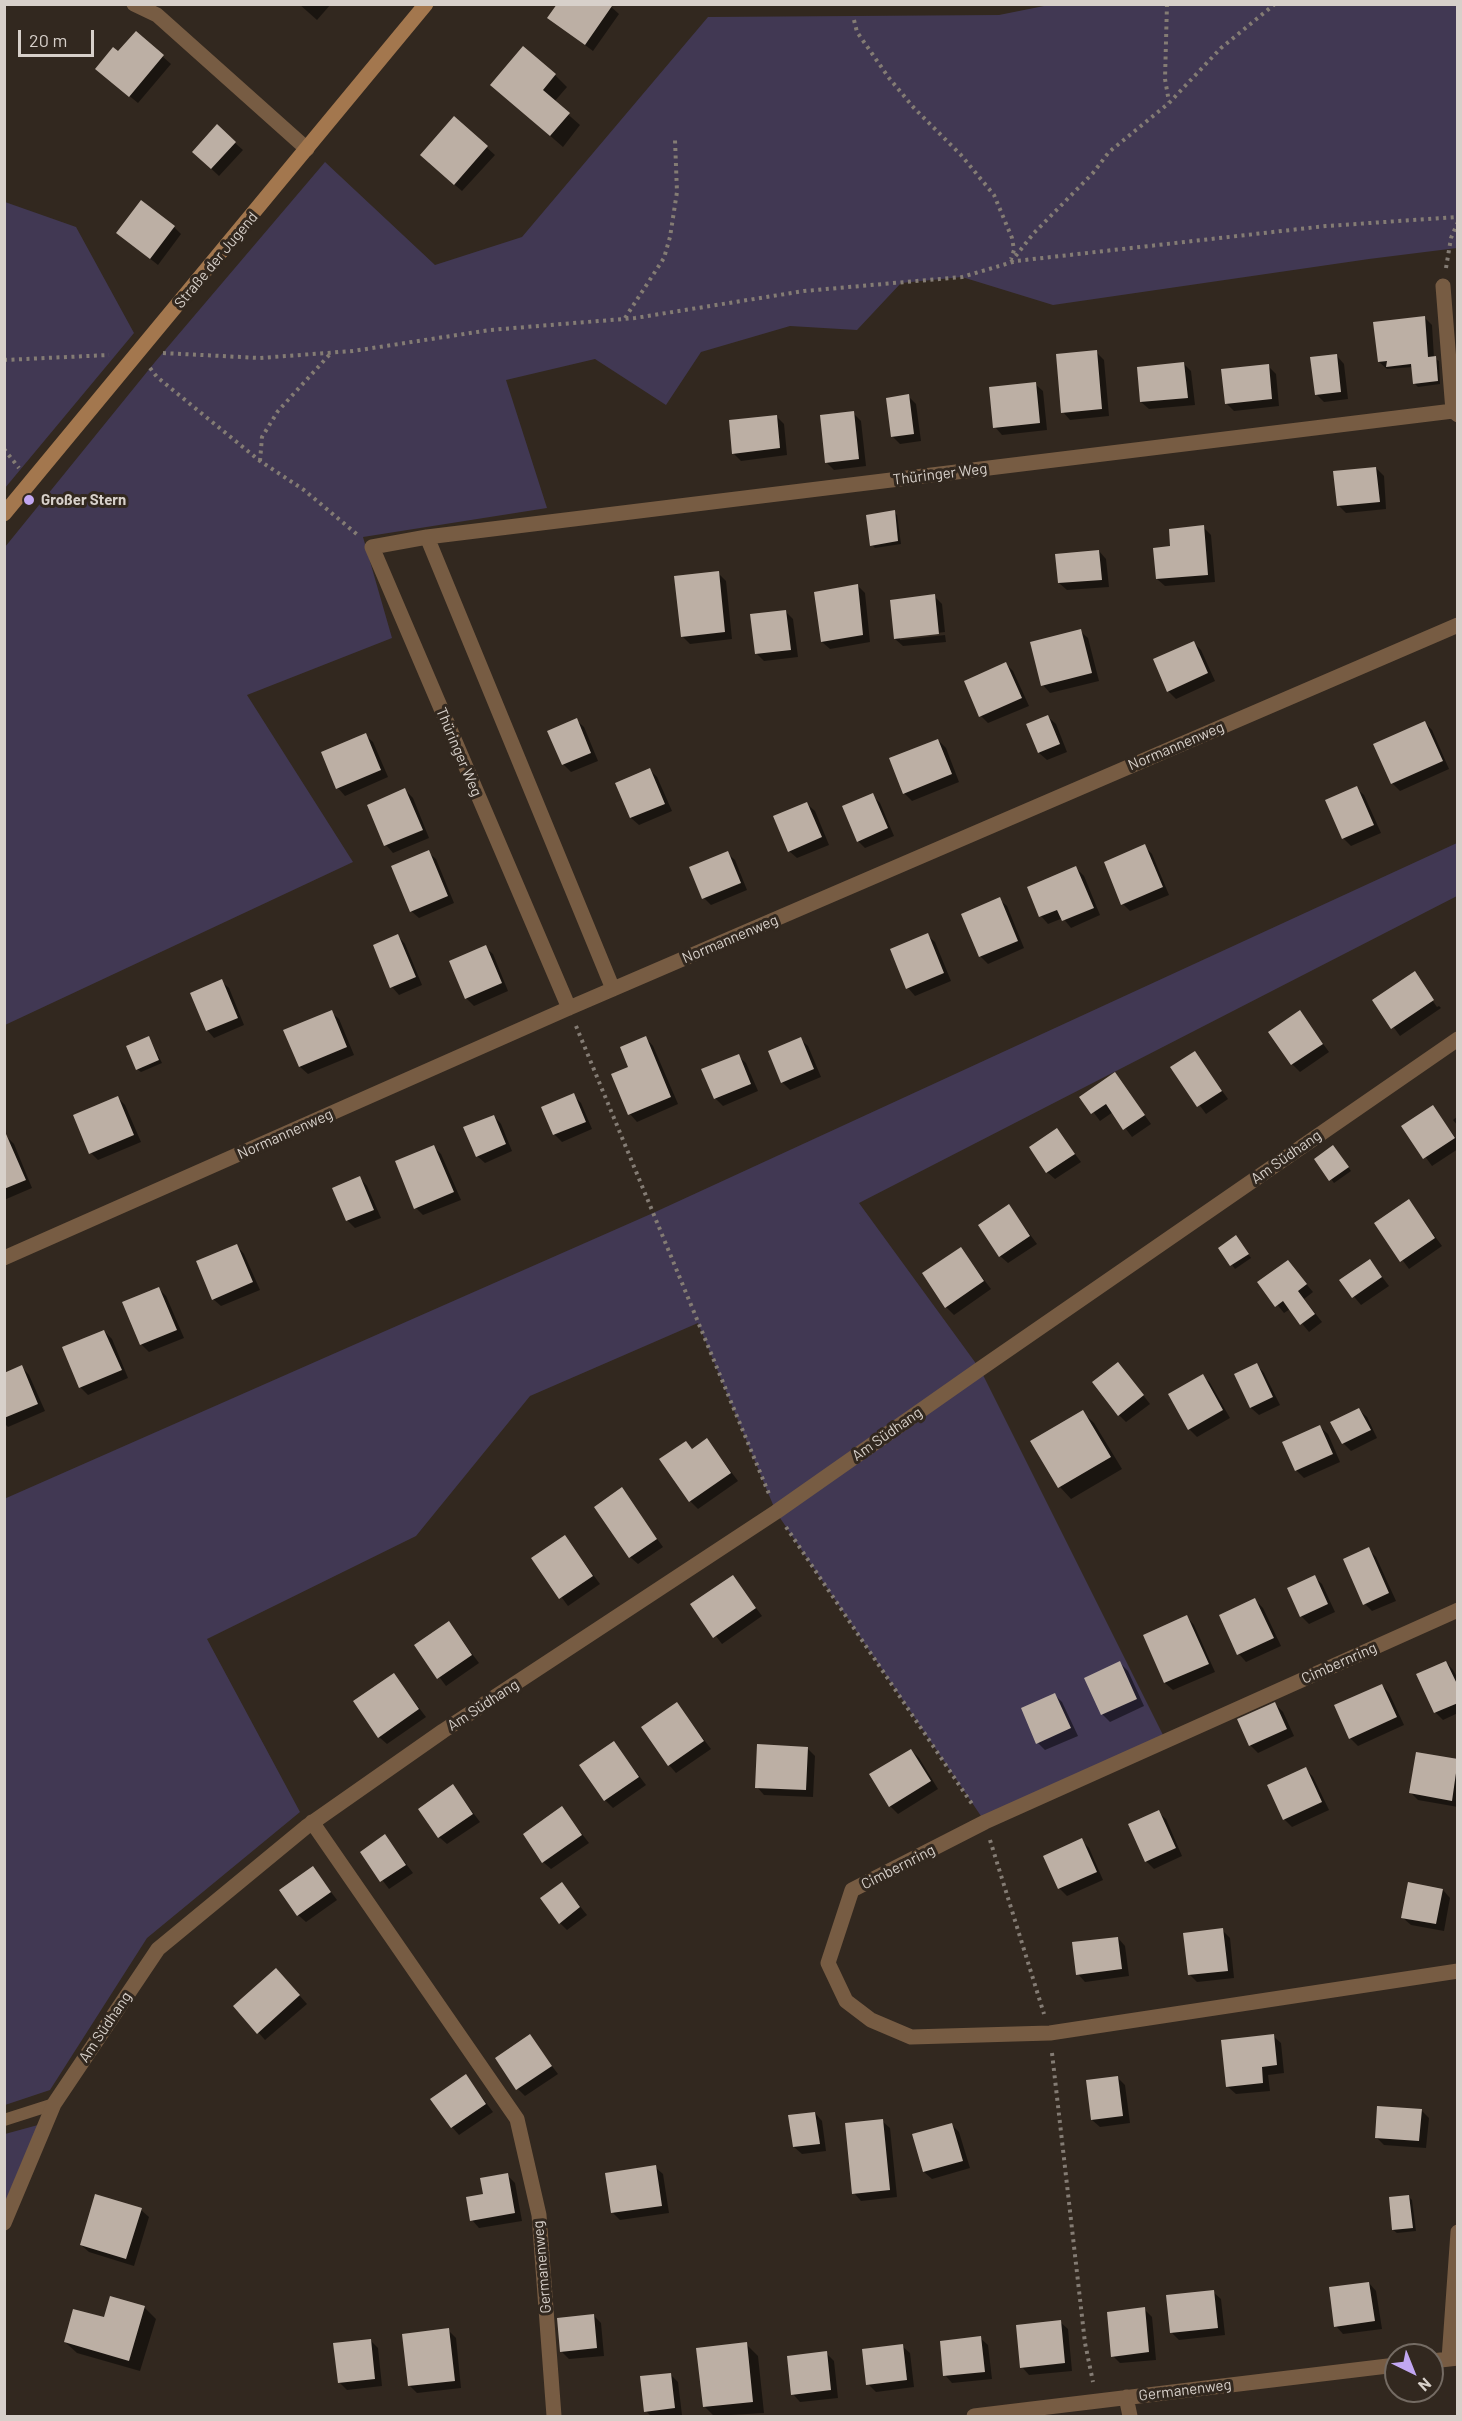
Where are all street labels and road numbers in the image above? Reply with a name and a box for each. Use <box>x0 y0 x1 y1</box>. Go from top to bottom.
street label: Straße der Jugend <box>170 208 262 312</box>
street label: Thüringer Weg <box>892 459 988 489</box>
street label: Thüringer Weg <box>432 705 486 799</box>
street label: Normannenweg <box>1125 718 1227 774</box>
street label: Normannenweg <box>679 911 781 967</box>
street label: Normannenweg <box>235 1105 335 1163</box>
street label: Am Südhang <box>1247 1126 1325 1188</box>
street label: Am Südhang <box>848 1403 926 1465</box>
street label: Cimbernring <box>1299 1638 1379 1688</box>
street label: Am Südhang <box>444 1675 522 1735</box>
street label: Cimbernring <box>858 1841 938 1893</box>
street label: Am Südhang <box>75 1988 135 2066</box>
street label: Germanenweg <box>529 2220 555 2314</box>
street label: Germanenweg <box>1138 2375 1232 2405</box>

